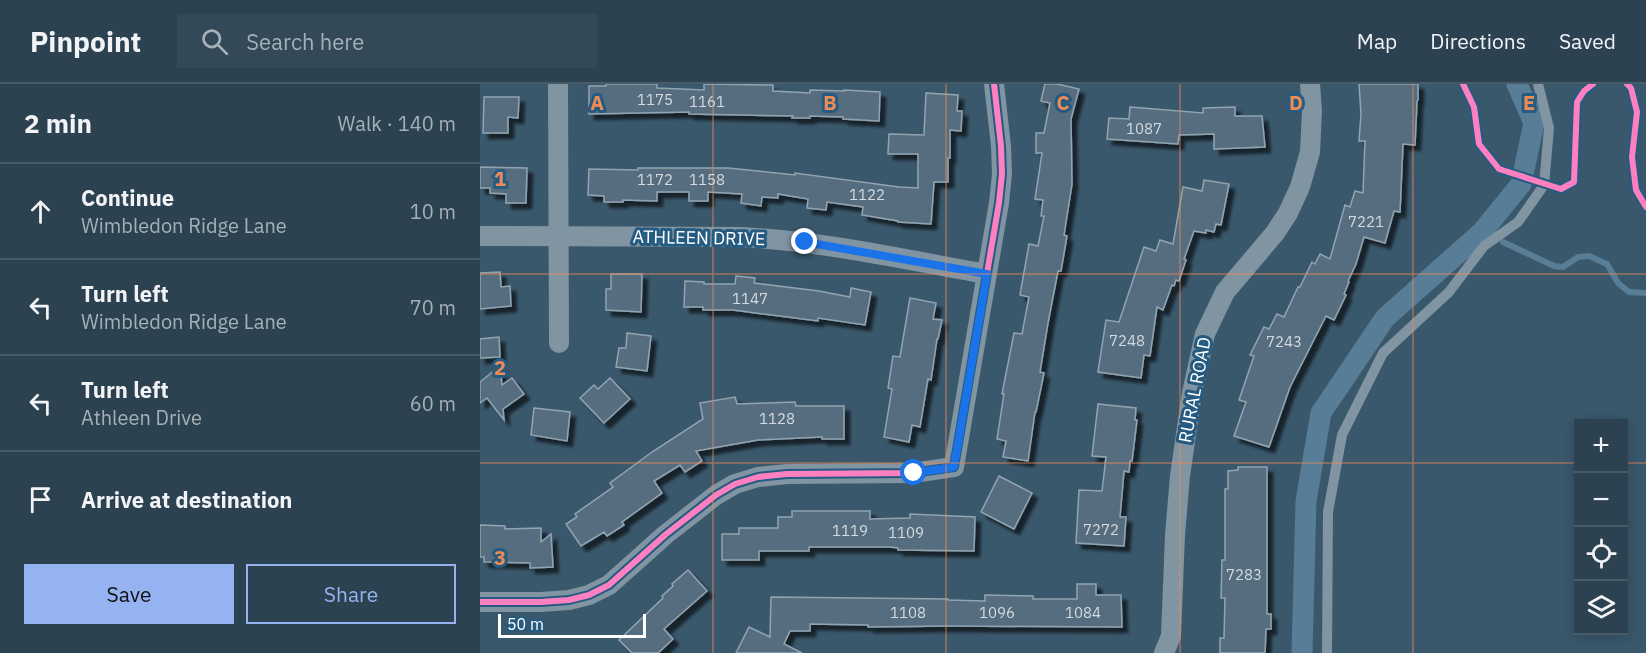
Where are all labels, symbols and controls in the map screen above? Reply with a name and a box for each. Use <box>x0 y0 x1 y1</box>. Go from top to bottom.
search box <box>177 14 597 68</box>
text: Pinpoint <box>30 23 141 60</box>
icon: search <box>198 25 231 58</box>
text: Search here <box>246 27 364 56</box>
text: Map <box>1357 27 1397 55</box>
text: Directions <box>1430 27 1526 55</box>
text: Saved <box>1559 27 1616 55</box>
text: A <box>590 89 604 116</box>
text: B <box>823 89 837 116</box>
text: C <box>1056 89 1070 116</box>
text: D <box>1289 89 1303 116</box>
text: E <box>1523 89 1535 116</box>
house number: 1175 <box>637 90 673 109</box>
house number: 1161 <box>689 92 725 111</box>
text: 2 min <box>24 106 92 140</box>
text: Walk · 140 m <box>338 110 456 137</box>
house number: 1087 <box>1126 119 1162 138</box>
text: 1 <box>494 165 506 192</box>
house number: 1172 <box>637 170 673 189</box>
house number: 1158 <box>689 170 725 189</box>
text: Continue <box>81 183 174 212</box>
house number: 1122 <box>849 185 885 204</box>
icon: ahead <box>24 195 57 228</box>
text: 10 m <box>410 198 456 225</box>
text: Wimbledon Ridge Lane <box>81 212 287 239</box>
house number: 7221 <box>1348 212 1384 231</box>
street label: ATHLEEN DRIVE <box>633 225 766 250</box>
route end <box>791 228 817 254</box>
text: Turn left <box>81 279 169 308</box>
house number: 1147 <box>732 289 768 308</box>
icon: left <box>24 291 57 324</box>
text: 70 m <box>410 294 456 321</box>
text: Wimbledon Ridge Lane <box>81 308 287 335</box>
house number: 7248 <box>1109 331 1145 350</box>
house number: 7243 <box>1266 332 1302 351</box>
street label: RURAL ROAD <box>1173 335 1216 445</box>
text: 2 <box>494 354 506 381</box>
text: Turn left <box>81 375 169 404</box>
icon: left <box>24 387 57 420</box>
text: 60 m <box>410 390 456 417</box>
text: Athleen Drive <box>81 404 202 431</box>
house number: 1128 <box>759 409 795 428</box>
map controls <box>1574 419 1628 635</box>
button: + <box>1574 419 1628 473</box>
route start <box>900 459 926 485</box>
button: − <box>1574 473 1628 527</box>
icon: arrive <box>24 483 57 516</box>
text: Arrive at destination <box>81 485 292 514</box>
house number: 7272 <box>1083 520 1119 539</box>
house number: 1119 <box>832 521 868 540</box>
house number: 1109 <box>888 523 924 542</box>
button: locate <box>1574 527 1628 581</box>
text: 3 <box>494 544 506 571</box>
button: Save <box>24 564 234 624</box>
button: Share <box>246 564 456 624</box>
house number: 7283 <box>1226 565 1262 584</box>
button: layers <box>1574 581 1628 635</box>
house number: 1108 <box>890 603 926 622</box>
house number: 1096 <box>979 603 1015 622</box>
house number: 1084 <box>1065 603 1101 622</box>
scale bar <box>498 611 646 638</box>
text: 50 m <box>507 614 544 634</box>

